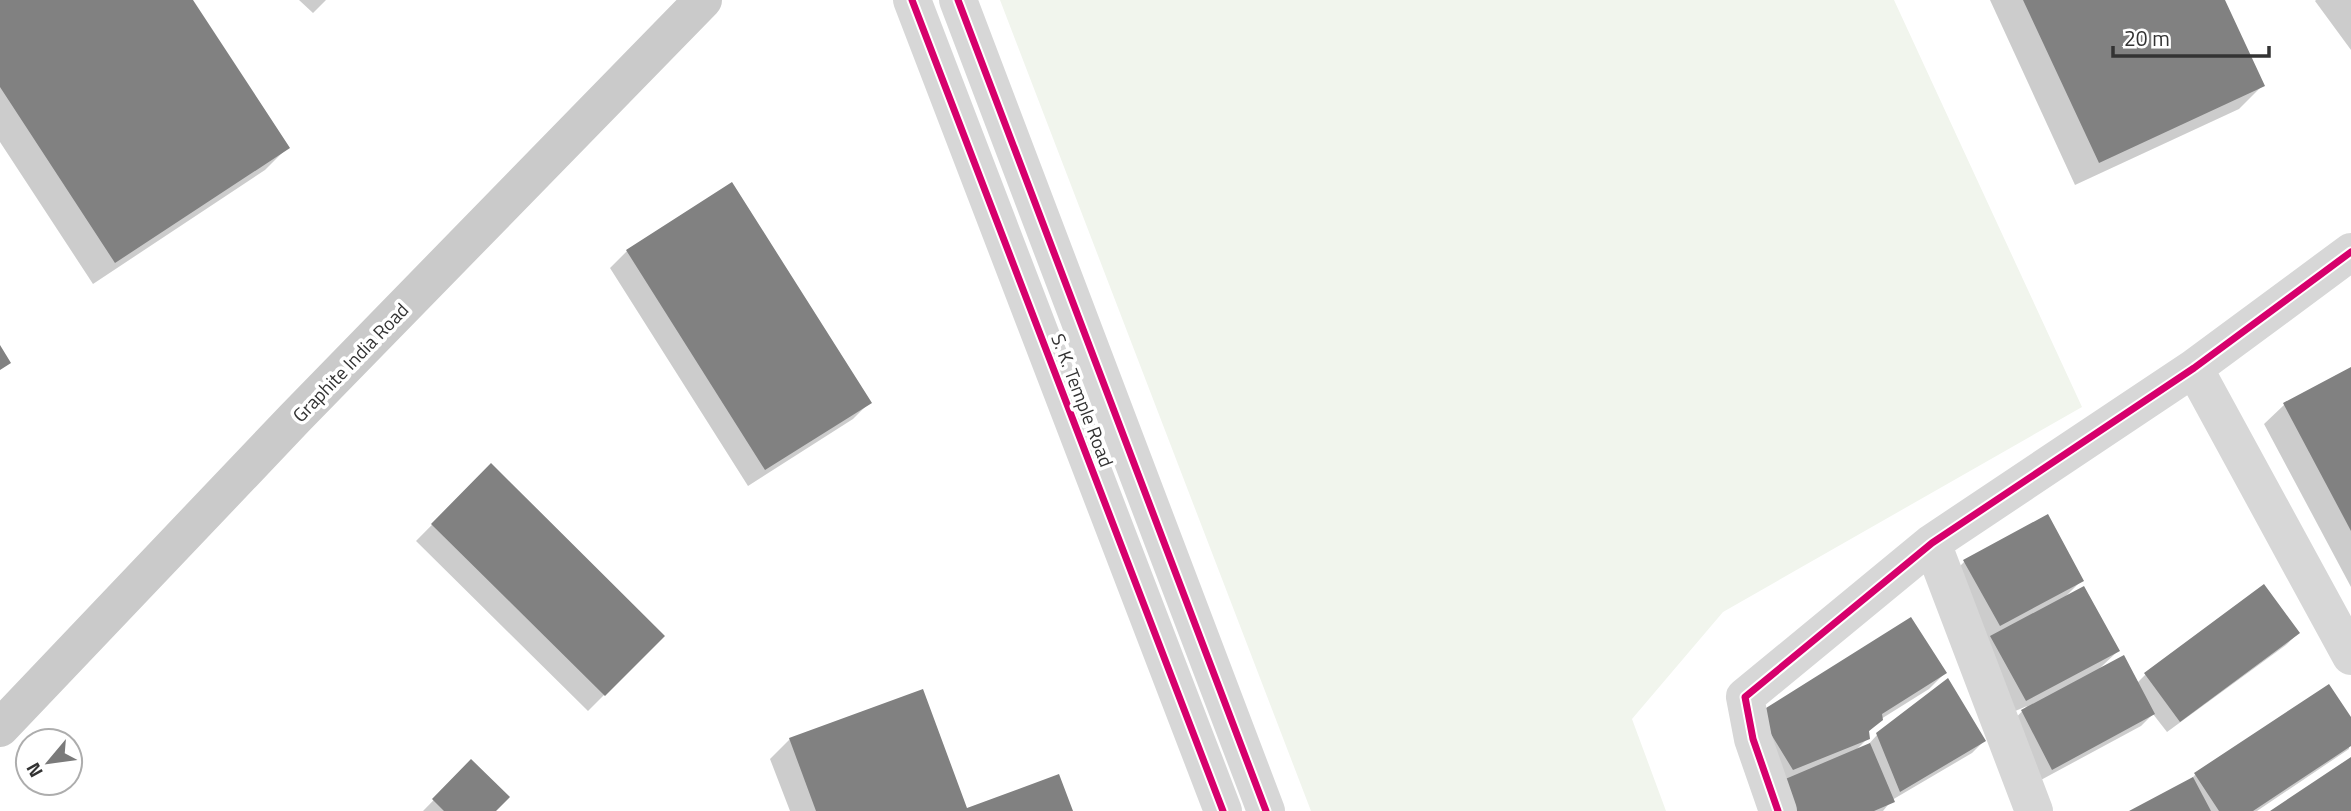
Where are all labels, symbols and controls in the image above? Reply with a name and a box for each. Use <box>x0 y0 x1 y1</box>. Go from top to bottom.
scale bar <box>2113 14 2269 58</box>
text: 20 m <box>2124 22 2170 54</box>
street label: Graphite India Road <box>285 296 415 428</box>
street label: S. K. Temple Road <box>1044 329 1122 471</box>
north arrow <box>14 727 84 797</box>
text: N <box>18 758 50 783</box>

